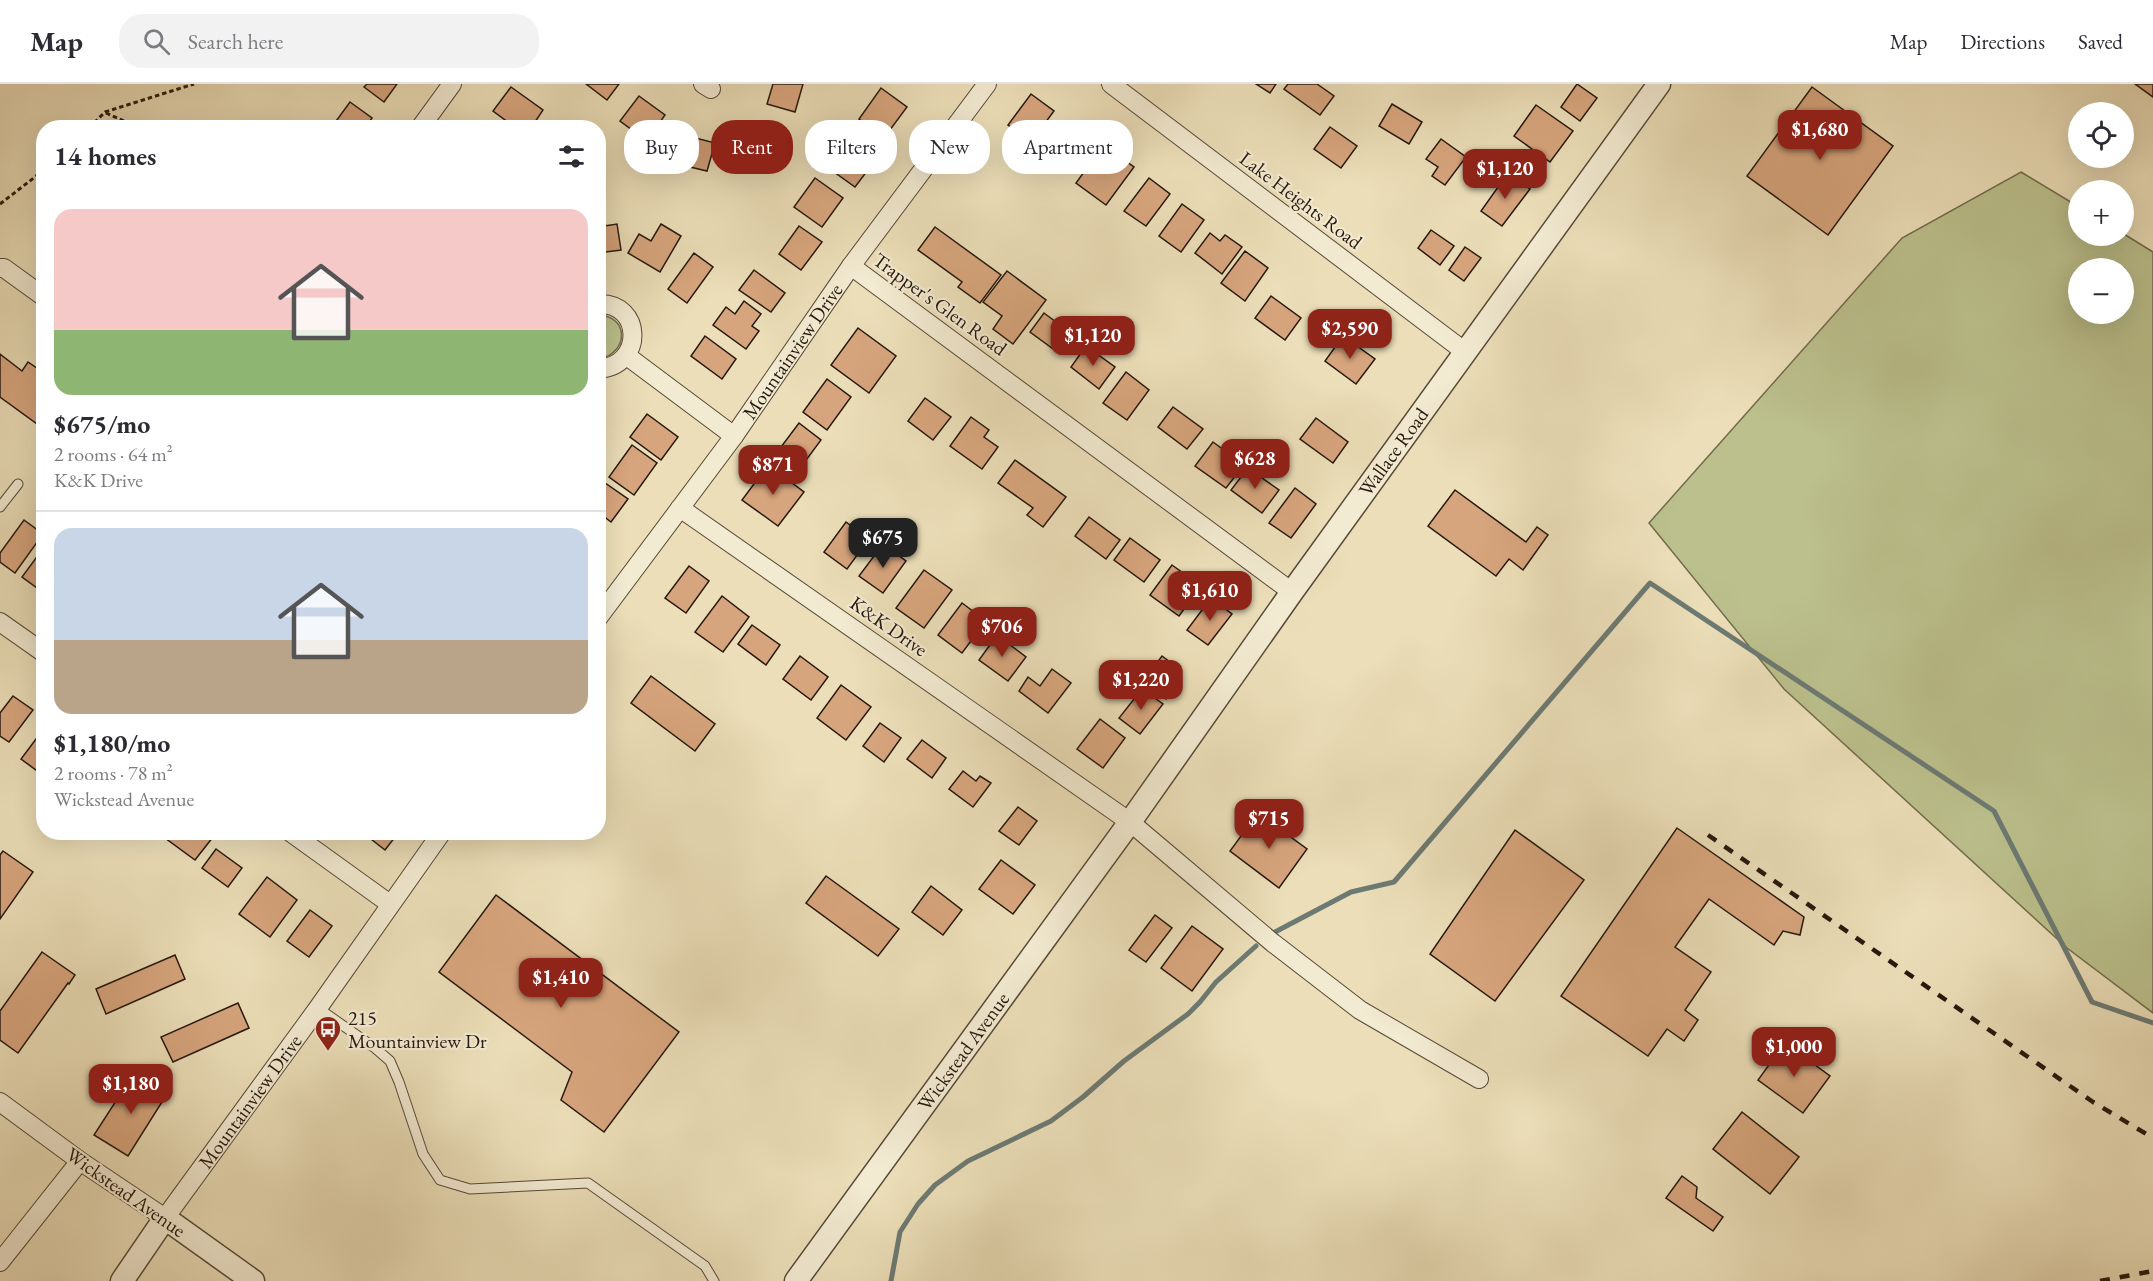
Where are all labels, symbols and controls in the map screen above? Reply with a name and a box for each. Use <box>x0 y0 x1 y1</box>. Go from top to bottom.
search box <box>119 14 539 68</box>
text: Map <box>30 23 83 59</box>
icon: search <box>140 25 173 58</box>
text: Search here <box>188 27 283 56</box>
text: Map <box>1890 28 1927 55</box>
text: Directions <box>1960 28 2045 55</box>
text: Saved <box>2078 28 2123 55</box>
map controls <box>2068 102 2134 324</box>
button: locate <box>2068 102 2134 168</box>
pin: $1,680 <box>1771 110 1869 161</box>
text: $1,680 <box>1792 116 1848 142</box>
chip: Buy <box>624 120 699 174</box>
chip: Rent <box>711 120 793 174</box>
chip: Filters <box>805 120 897 174</box>
chip: New <box>909 120 990 174</box>
chip: Apartment <box>1002 120 1133 174</box>
text: 14 homes <box>54 139 156 173</box>
icon: filters <box>555 140 588 173</box>
street label: Lake Heights Road <box>1234 145 1368 255</box>
pin: $1,120 <box>1456 149 1554 200</box>
text: $1,120 <box>1477 155 1533 181</box>
button: + <box>2068 180 2134 246</box>
street label: Trapper's Glen Road <box>868 247 1013 362</box>
icon: home <box>267 248 375 356</box>
button: − <box>2068 258 2134 324</box>
street label: Mountainview Drive <box>736 278 848 425</box>
pin: $2,590 <box>1301 309 1399 360</box>
text: $2,590 <box>1322 315 1378 341</box>
pin: $1,120 <box>1044 316 1142 367</box>
text: $1,120 <box>1065 322 1121 348</box>
street label: Wallace Road <box>1353 402 1435 501</box>
text: $675/mo <box>54 407 150 441</box>
pin: $628 <box>1219 439 1291 490</box>
text: 2 rooms · 64 m² <box>54 441 173 467</box>
pin: $871 <box>737 445 809 496</box>
text: $628 <box>1235 445 1275 471</box>
text: $871 <box>753 451 793 477</box>
text: K&K Drive <box>54 467 143 493</box>
pin: $675 <box>847 518 919 569</box>
text: $675 <box>863 524 903 550</box>
icon: home <box>267 567 375 675</box>
pin: $1,610 <box>1161 571 1259 622</box>
text: $1,610 <box>1182 577 1238 603</box>
street label: K&K Drive <box>845 590 933 662</box>
pin: $706 <box>966 607 1038 658</box>
text: $706 <box>982 613 1022 639</box>
pin: $1,220 <box>1092 660 1190 711</box>
text: $1,220 <box>1113 666 1169 692</box>
text: $1,180/mo <box>54 726 170 760</box>
text: 2 rooms · 78 m² <box>54 760 173 786</box>
text: Wickstead Avenue <box>54 786 194 812</box>
pin: $715 <box>1233 799 1305 850</box>
text: $715 <box>1249 805 1289 831</box>
pin: $1,410 <box>512 958 610 1009</box>
text: $1,410 <box>533 964 589 990</box>
street label: Wickstead Avenue <box>911 987 1015 1116</box>
place label: 215 Mountainview Dr <box>348 1005 487 1054</box>
bus stop icon: 215 Mountainview Dr <box>313 1014 343 1052</box>
pin: $1,000 <box>1745 1027 1843 1078</box>
street label: Mountainview Drive <box>192 1029 308 1174</box>
text: $1,000 <box>1766 1033 1822 1059</box>
pin: $1,180 <box>82 1064 180 1115</box>
text: $1,180 <box>103 1070 159 1096</box>
street label: Wickstead Avenue <box>61 1141 191 1243</box>

